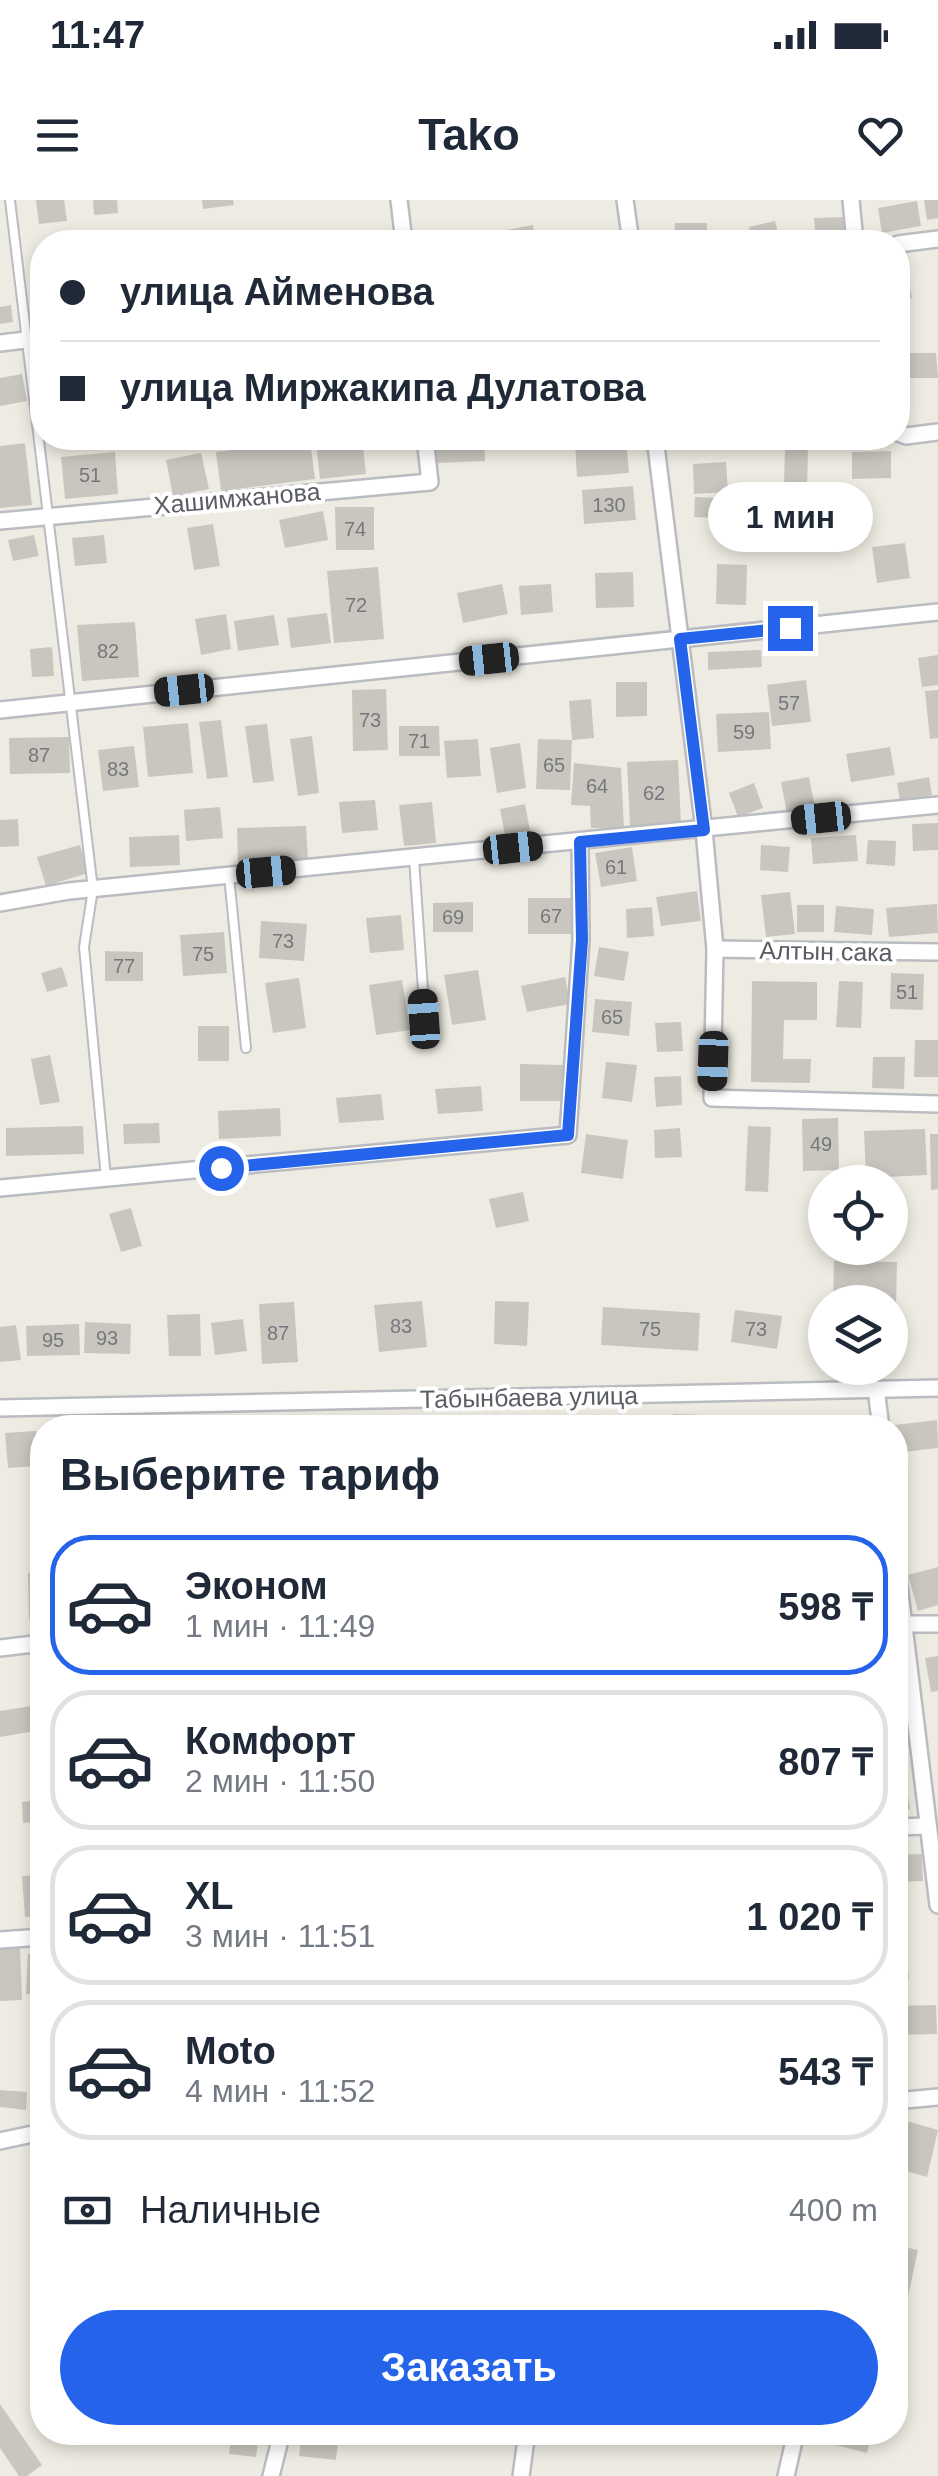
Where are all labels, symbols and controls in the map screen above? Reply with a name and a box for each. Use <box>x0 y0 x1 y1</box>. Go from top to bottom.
text: 11:47 <box>50 14 145 56</box>
icon: menu <box>30 108 85 163</box>
icon: heart <box>853 108 908 163</box>
text: Tako <box>418 109 520 160</box>
text: улица Айменова <box>120 271 434 313</box>
text: улица Миржакипа Дулатова <box>120 367 646 409</box>
house number: 51 <box>79 464 101 486</box>
street label: Хашимжанова <box>153 477 322 519</box>
callout: 1 мин <box>708 483 872 553</box>
house number: 130 <box>592 494 626 516</box>
text: 1 мин <box>746 499 835 535</box>
house number: 74 <box>344 518 366 540</box>
house number: 72 <box>345 594 367 616</box>
route end <box>768 606 813 651</box>
house number: 82 <box>97 640 119 662</box>
car <box>458 641 520 677</box>
car <box>153 672 215 708</box>
house number: 57 <box>778 692 800 714</box>
house number: 73 <box>359 709 381 731</box>
house number: 59 <box>733 721 755 743</box>
house number: 71 <box>408 730 430 752</box>
house number: 87 <box>28 744 50 766</box>
house number: 65 <box>543 754 565 776</box>
house number: 83 <box>107 758 129 780</box>
house number: 64 <box>586 775 608 797</box>
house number: 62 <box>643 782 665 804</box>
car <box>790 800 852 836</box>
car <box>482 830 544 866</box>
car <box>235 854 297 890</box>
house number: 61 <box>605 856 627 878</box>
house number: 67 <box>540 905 562 927</box>
house number: 69 <box>442 906 464 928</box>
house number: 73 <box>272 930 294 952</box>
street label: Алтын сака <box>759 936 893 966</box>
house number: 75 <box>192 943 214 965</box>
house number: 77 <box>113 955 135 977</box>
house number: 51 <box>896 981 918 1003</box>
car <box>407 988 441 1050</box>
house number: 65 <box>601 1006 623 1028</box>
car <box>697 1030 729 1092</box>
house number: 49 <box>810 1133 832 1155</box>
route start <box>199 1146 244 1191</box>
map controls <box>808 1165 908 1385</box>
button: locate <box>808 1165 908 1265</box>
button: layers <box>808 1285 908 1385</box>
house number: 83 <box>390 1315 412 1337</box>
house number: 75 <box>639 1318 661 1340</box>
house number: 73 <box>745 1318 767 1340</box>
house number: 87 <box>267 1322 289 1344</box>
house number: 93 <box>96 1327 118 1349</box>
house number: 95 <box>42 1329 64 1351</box>
street label: Табынбаева улица <box>420 1381 638 1413</box>
text: Выберите тариф <box>60 1449 440 1500</box>
icon: car <box>65 1560 155 1650</box>
text: Эконом <box>185 1565 328 1607</box>
text: 598 ₸ <box>778 1586 873 1628</box>
text: 1 мин · 11:49 <box>185 1608 375 1644</box>
icon: car <box>65 1715 155 1805</box>
text: Комфорт <box>185 1720 356 1762</box>
text: 807 ₸ <box>778 1741 873 1783</box>
text: 2 мин · 11:50 <box>185 1763 375 1799</box>
icon: car <box>65 1870 155 1960</box>
text: XL <box>185 1875 234 1917</box>
text: 1 020 ₸ <box>747 1896 873 1938</box>
text: 3 мин · 11:51 <box>185 1918 375 1954</box>
icon: car <box>65 2025 155 2115</box>
text: Moto <box>185 2030 276 2072</box>
text: 543 ₸ <box>778 2051 873 2093</box>
text: 4 мин · 11:52 <box>185 2073 375 2109</box>
icon: cash <box>60 2183 115 2238</box>
text: Наличные <box>140 2189 321 2231</box>
text: 400 m <box>789 2192 878 2228</box>
button: Заказать <box>60 2310 878 2425</box>

